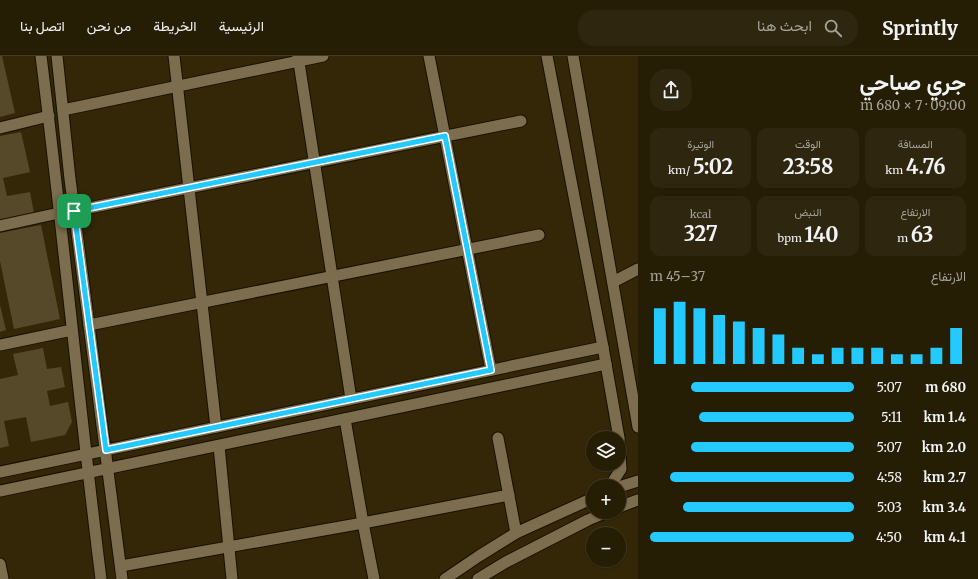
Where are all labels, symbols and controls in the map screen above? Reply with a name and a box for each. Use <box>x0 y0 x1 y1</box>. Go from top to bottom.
search box <box>578 10 858 46</box>
text: ابحث هنا <box>757 16 812 35</box>
text: Sprintly <box>882 16 958 40</box>
text: اتصل بنا <box>20 17 65 35</box>
text: من نحن <box>87 17 131 35</box>
text: الخريطة <box>153 17 197 35</box>
text: الرئيسية <box>219 17 264 35</box>
icon: search <box>822 17 844 39</box>
text: جري صباحي <box>859 68 966 96</box>
button: share <box>650 69 692 111</box>
text: 09:00 · 7 × 680 m <box>860 97 966 114</box>
text: الوتيرة <box>687 137 714 151</box>
text: الوقت <box>795 137 821 151</box>
text: المسافة <box>898 137 933 151</box>
text: 5:02 <box>693 154 733 179</box>
text: 23:58 <box>783 154 833 179</box>
text: 4.76 <box>906 154 945 179</box>
text: /km <box>668 163 693 177</box>
text: km <box>885 163 906 177</box>
pin <box>57 194 91 228</box>
icon: arrive <box>63 200 85 222</box>
text: النبض <box>794 205 822 219</box>
text: الارتفاع <box>900 205 930 219</box>
text: kcal <box>690 207 711 221</box>
text: 327 <box>684 221 718 246</box>
text: 140 <box>805 222 838 247</box>
text: 63 <box>911 222 933 247</box>
text: bpm <box>778 231 805 245</box>
text: m <box>897 231 911 245</box>
text: 37–45 m <box>650 268 705 285</box>
text: الارتفاع <box>931 268 966 285</box>
text: 5:07 <box>877 379 902 396</box>
text: 680 m <box>925 379 966 396</box>
text: 5:11 <box>881 409 902 426</box>
text: 1.4 km <box>923 409 966 426</box>
map controls <box>586 431 626 567</box>
button: layers <box>586 431 626 471</box>
text: 5:07 <box>877 439 902 456</box>
text: 2.0 km <box>922 439 966 456</box>
text: 4:58 <box>877 469 902 486</box>
text: 2.7 km <box>923 469 966 486</box>
button: + <box>586 479 626 519</box>
text: 5:03 <box>877 499 902 516</box>
text: 3.4 km <box>923 499 966 516</box>
button: − <box>586 527 626 567</box>
text: 4:50 <box>876 529 902 546</box>
text: 4.1 km <box>924 529 966 546</box>

